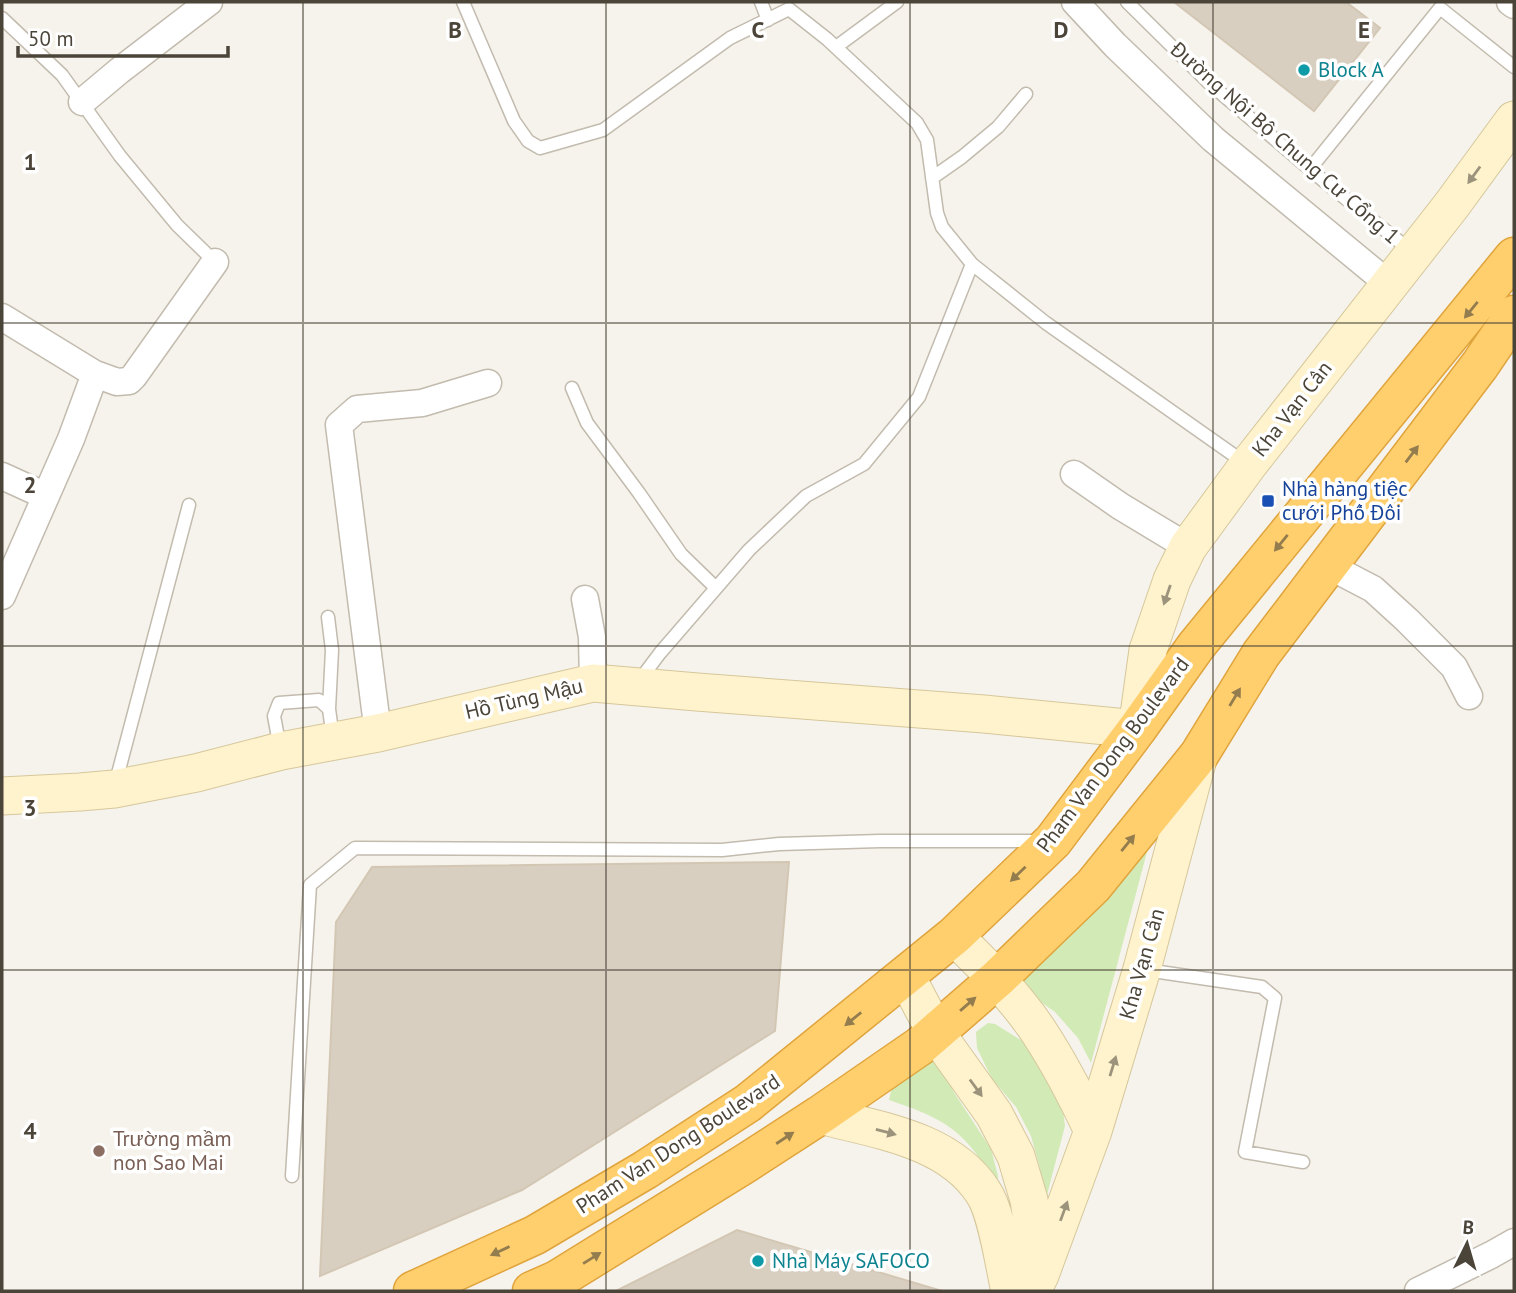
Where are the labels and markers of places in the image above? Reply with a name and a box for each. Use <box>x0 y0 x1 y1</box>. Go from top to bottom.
place label: Block A <box>1318 56 1384 83</box>
marker: Block A <box>1296 62 1312 78</box>
place label: Nhà hàng tiệc cưới Phố Đôi <box>1282 475 1408 526</box>
marker: Nhà hàng tiệc cưới Phố Đôi <box>1260 493 1276 509</box>
place label: Trường mầm non Sao Mai <box>113 1125 232 1176</box>
marker: Trường mầm non Sao Mai <box>91 1143 107 1159</box>
place label: Nhà Máy SAFOCO <box>772 1247 930 1274</box>
marker: Nhà Máy SAFOCO <box>750 1253 766 1269</box>

